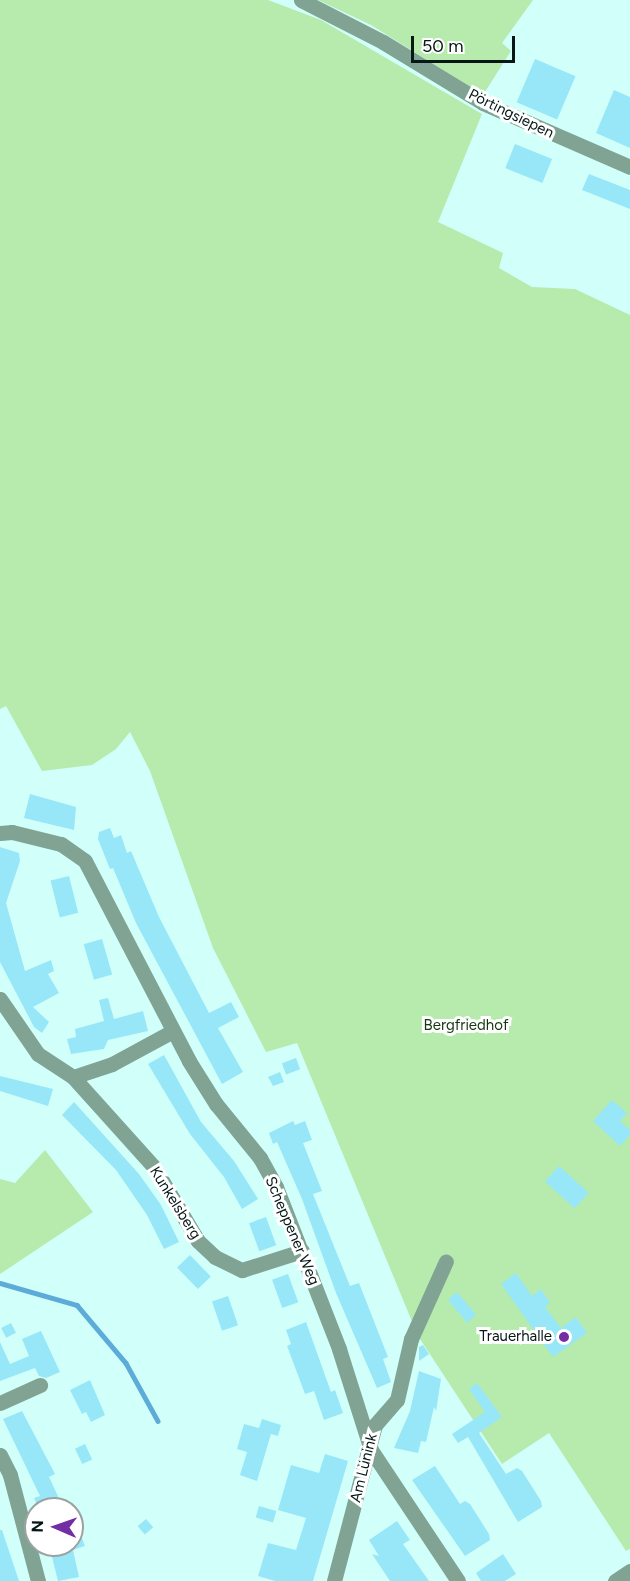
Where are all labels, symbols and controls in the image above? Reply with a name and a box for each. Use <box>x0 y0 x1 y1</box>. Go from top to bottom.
scale bar <box>414 24 518 62</box>
text: 50 m <box>422 35 464 57</box>
street label: Pörtingsiepen <box>465 86 557 142</box>
park label: Bergfriedhof <box>424 1017 508 1035</box>
street label: Kunkelsberg <box>146 1163 204 1243</box>
street label: Scheppener Weg <box>261 1174 323 1288</box>
place label: Trauerhalle <box>479 1328 552 1346</box>
marker: Trauerhalle <box>557 1330 571 1344</box>
street label: Am Lünink <box>347 1432 381 1504</box>
north arrow <box>24 1497 84 1557</box>
text: N <box>28 1520 47 1533</box>

